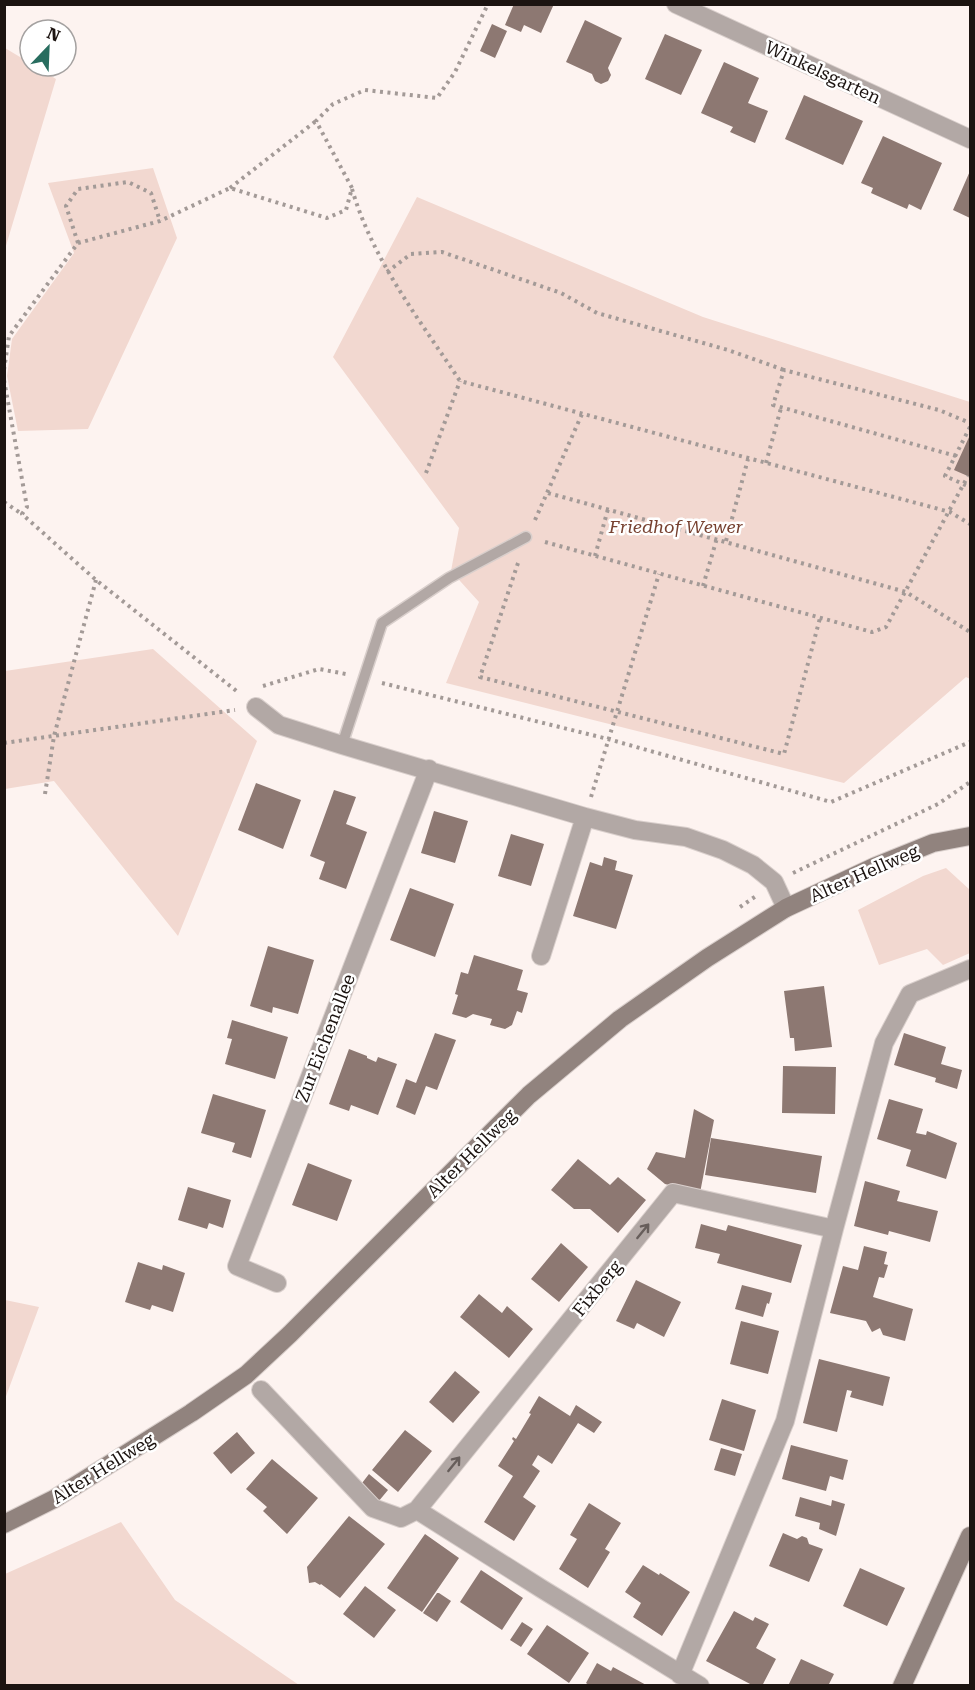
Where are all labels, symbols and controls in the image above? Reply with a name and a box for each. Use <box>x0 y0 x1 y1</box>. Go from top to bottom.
north arrow <box>18 18 78 78</box>
text: N <box>44 23 63 46</box>
street label: Winkelsgarten <box>762 36 885 108</box>
park label: Friedhof Wewer <box>608 516 744 537</box>
street label: Alter Hellweg <box>806 839 922 906</box>
street label: Zur Eichenallee <box>291 971 359 1105</box>
street label: Alter Hellweg <box>422 1104 520 1202</box>
one-way arrow <box>636 1223 649 1239</box>
street label: Fixberg <box>568 1255 626 1320</box>
street label: Alter Hellweg <box>48 1428 159 1508</box>
one-way arrow <box>447 1457 461 1472</box>

